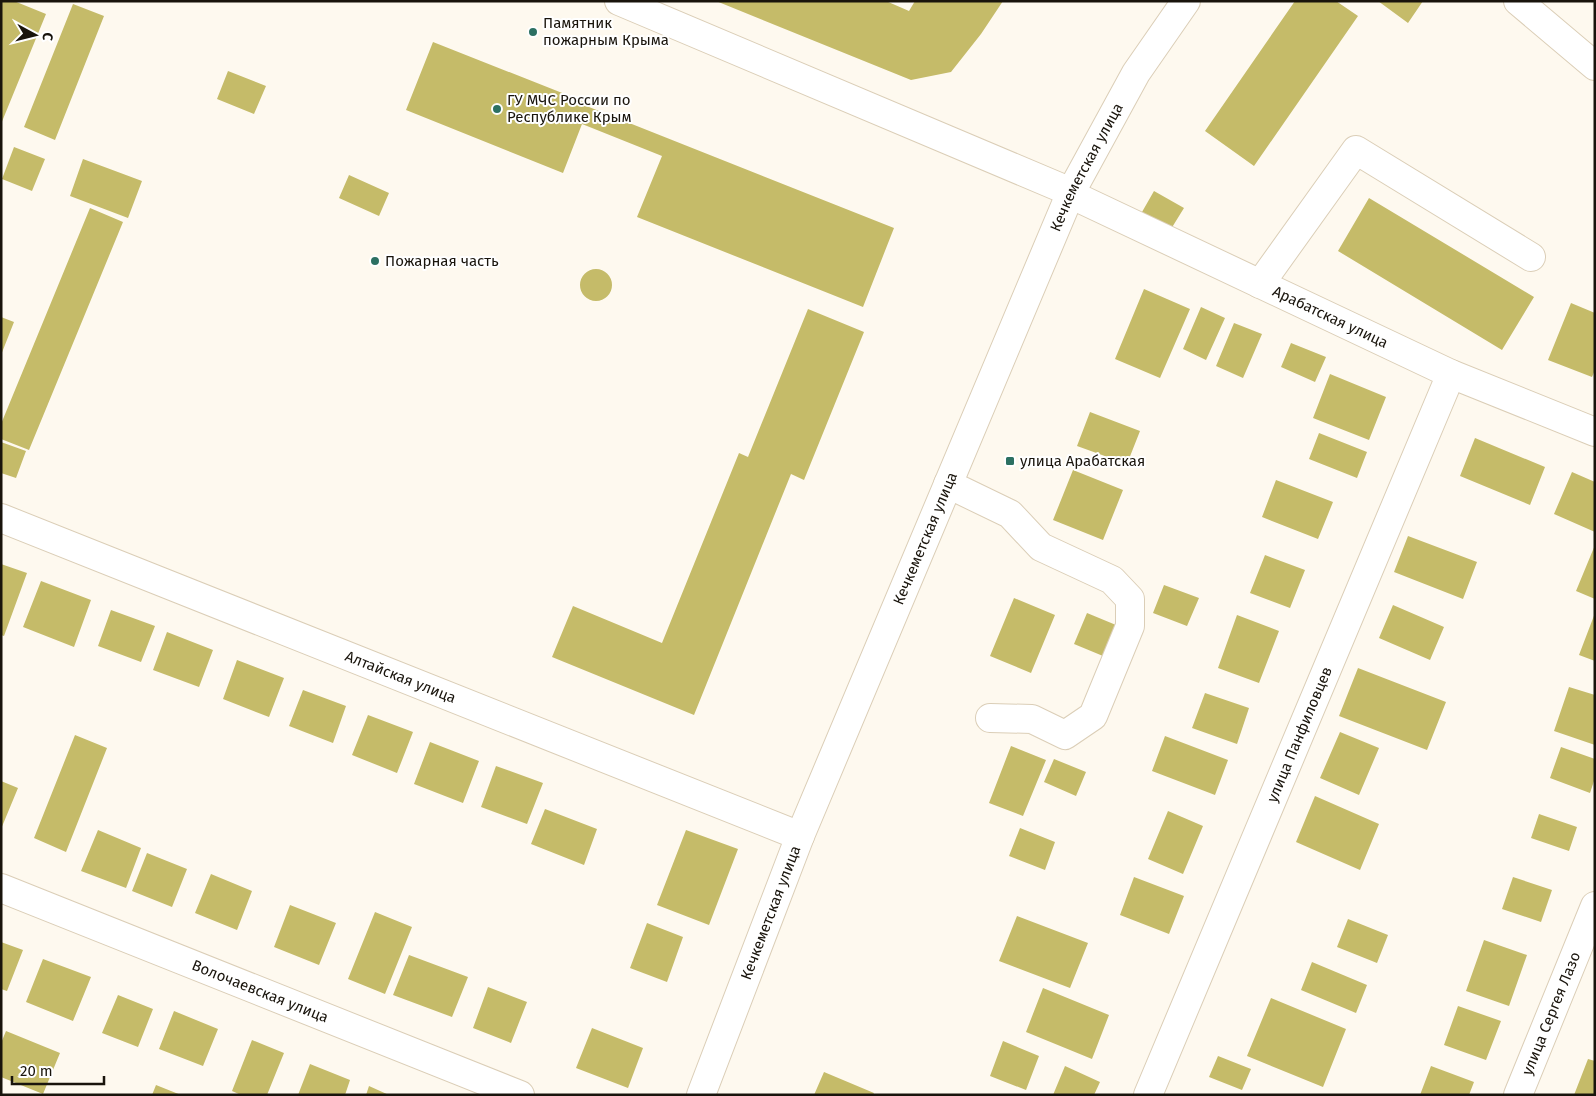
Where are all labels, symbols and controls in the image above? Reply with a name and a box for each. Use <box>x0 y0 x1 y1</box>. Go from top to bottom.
north arrow <box>10 10 60 60</box>
place label: Памятник пожарным Крыма <box>543 14 669 49</box>
marker: Памятник пожарным Крыма <box>527 26 539 38</box>
text: С <box>38 31 56 42</box>
place label: ГУ МЧС России по Республике Крым <box>507 91 632 126</box>
street label: Кечкеметская улица <box>1046 100 1127 234</box>
marker: ГУ МЧС России по Республике Крым <box>491 103 503 115</box>
place label: Пожарная часть <box>385 252 499 270</box>
marker: Пожарная часть <box>369 255 381 267</box>
street label: Арабатская улица <box>1270 282 1391 352</box>
place label: улица Арабатская <box>1020 452 1145 470</box>
marker: улица Арабатская <box>1004 455 1016 467</box>
street label: Кечкеметская улица <box>889 470 961 608</box>
street label: Алтайская улица <box>343 647 458 707</box>
street label: улица Панфиловцев <box>1263 664 1336 805</box>
street label: Кечкеметская улица <box>737 843 804 982</box>
street label: улица Сергея Лазо <box>1518 949 1584 1078</box>
street label: Волочаевская улица <box>189 956 331 1027</box>
scale bar <box>12 1054 105 1086</box>
text: 20 m <box>20 1062 53 1080</box>

